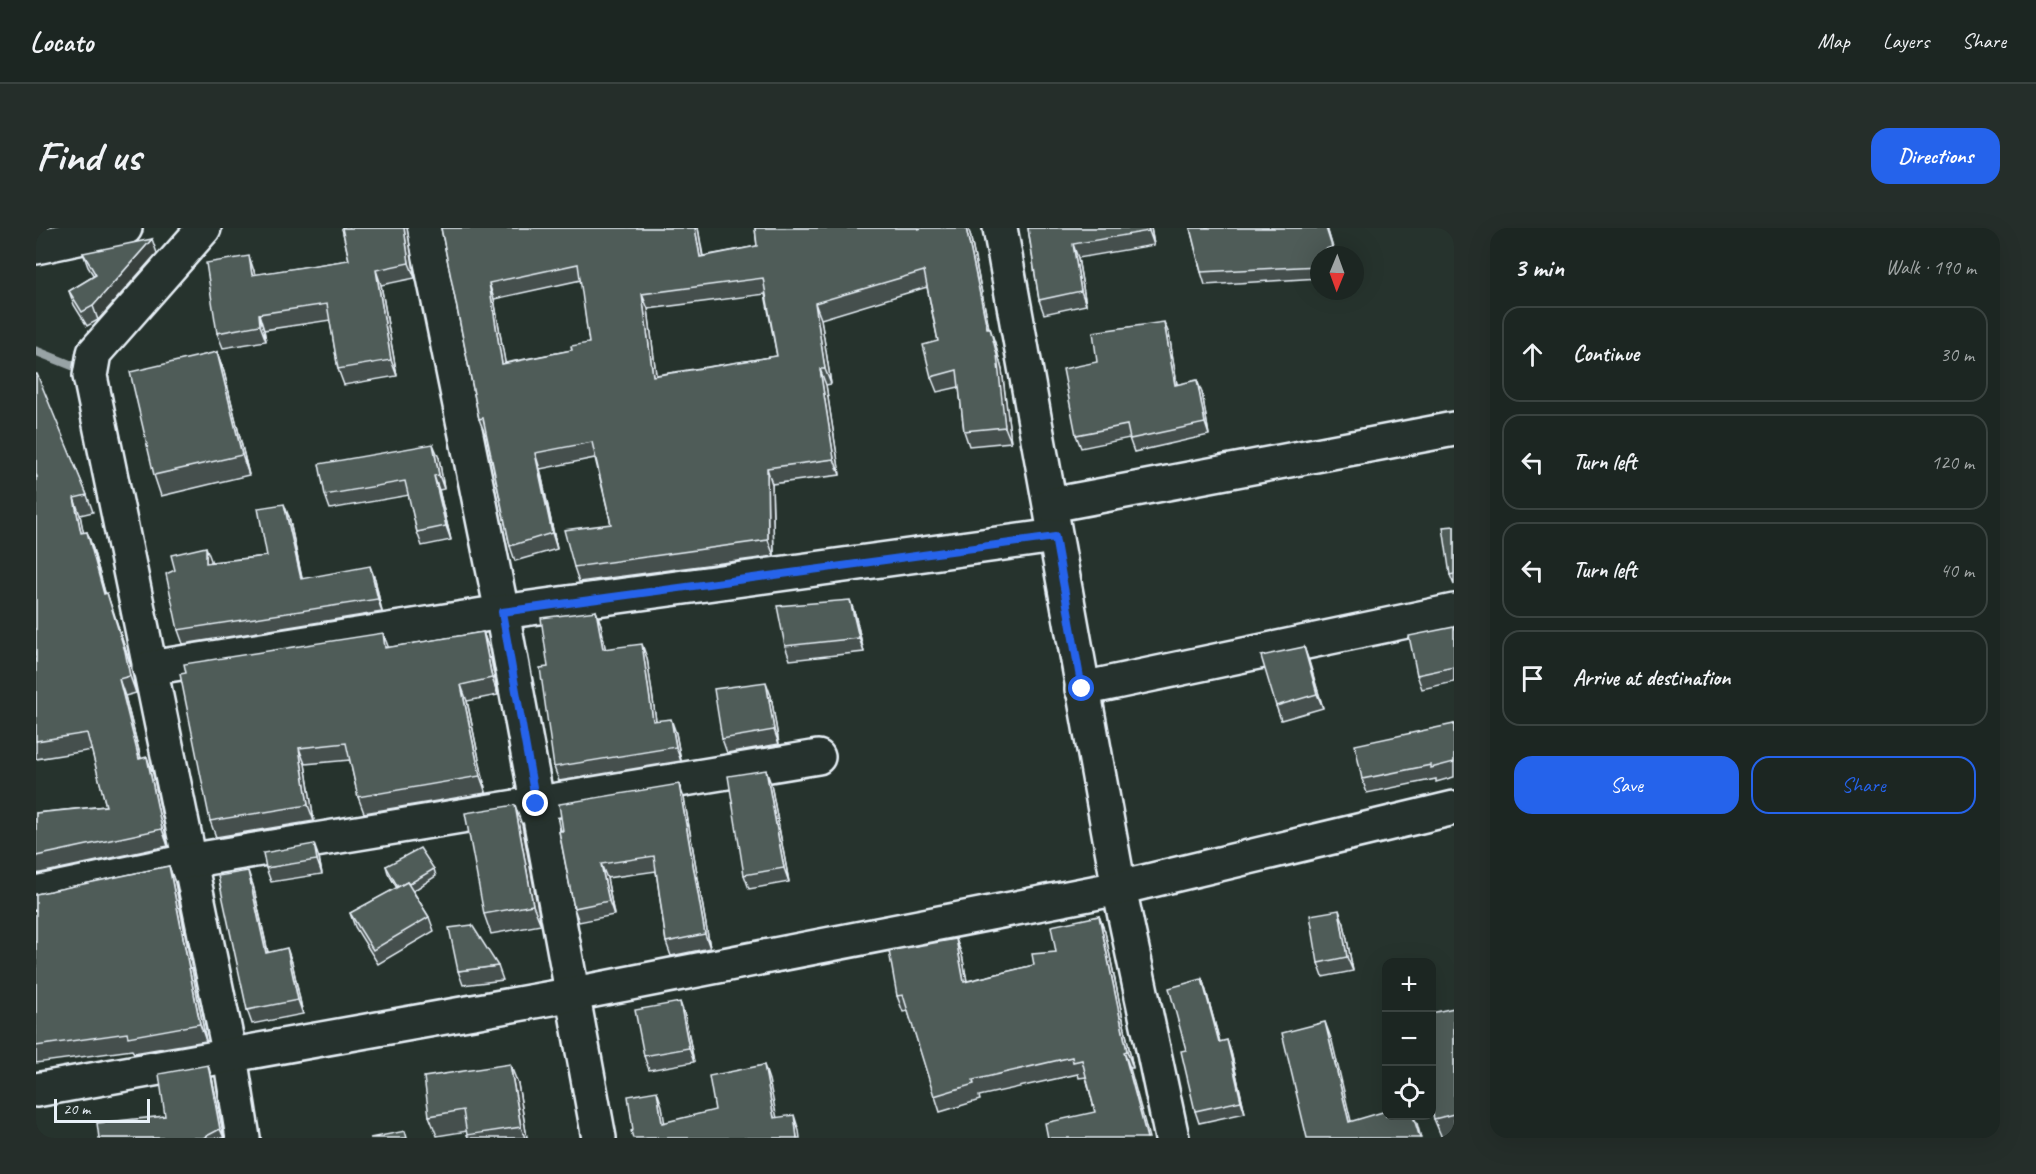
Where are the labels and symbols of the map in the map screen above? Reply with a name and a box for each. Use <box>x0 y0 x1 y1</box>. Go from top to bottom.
north arrow <box>1310 246 1364 300</box>
route start <box>1068 675 1094 701</box>
route end <box>522 790 548 816</box>
scale bar <box>54 1096 150 1124</box>

